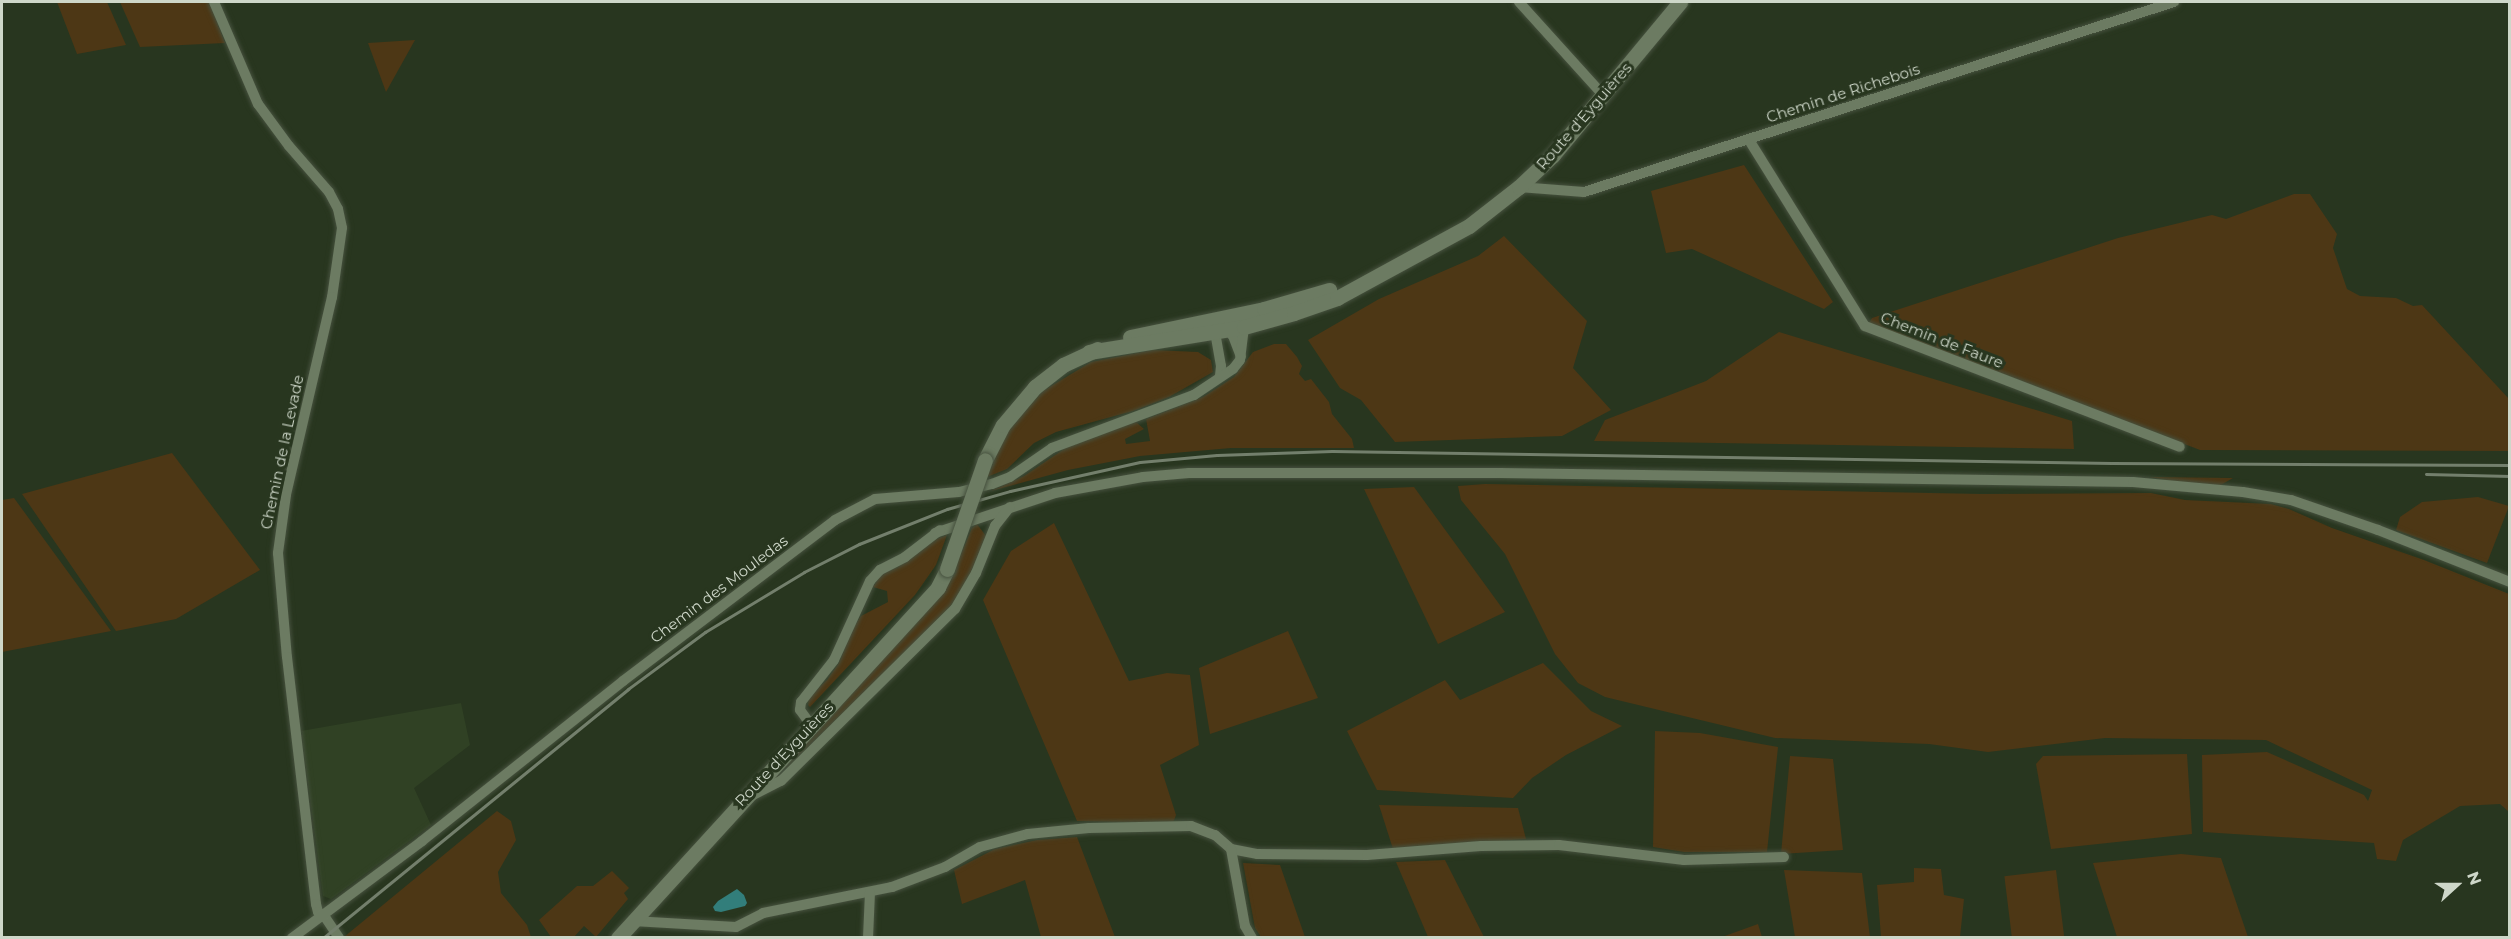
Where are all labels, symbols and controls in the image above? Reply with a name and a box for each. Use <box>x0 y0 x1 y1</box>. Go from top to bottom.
street label: Route d'Eyguières <box>1533 59 1635 173</box>
street label: Chemin de Richebois <box>1764 60 1922 126</box>
street label: Chemin de Faure <box>1878 308 2006 372</box>
street label: Chemin de la Levade <box>257 373 307 531</box>
street label: Chemin des Mouledas <box>647 531 791 647</box>
street label: Route d'Eyguières <box>731 698 837 810</box>
north arrow <box>2427 855 2487 915</box>
text: N <box>2463 869 2485 888</box>

